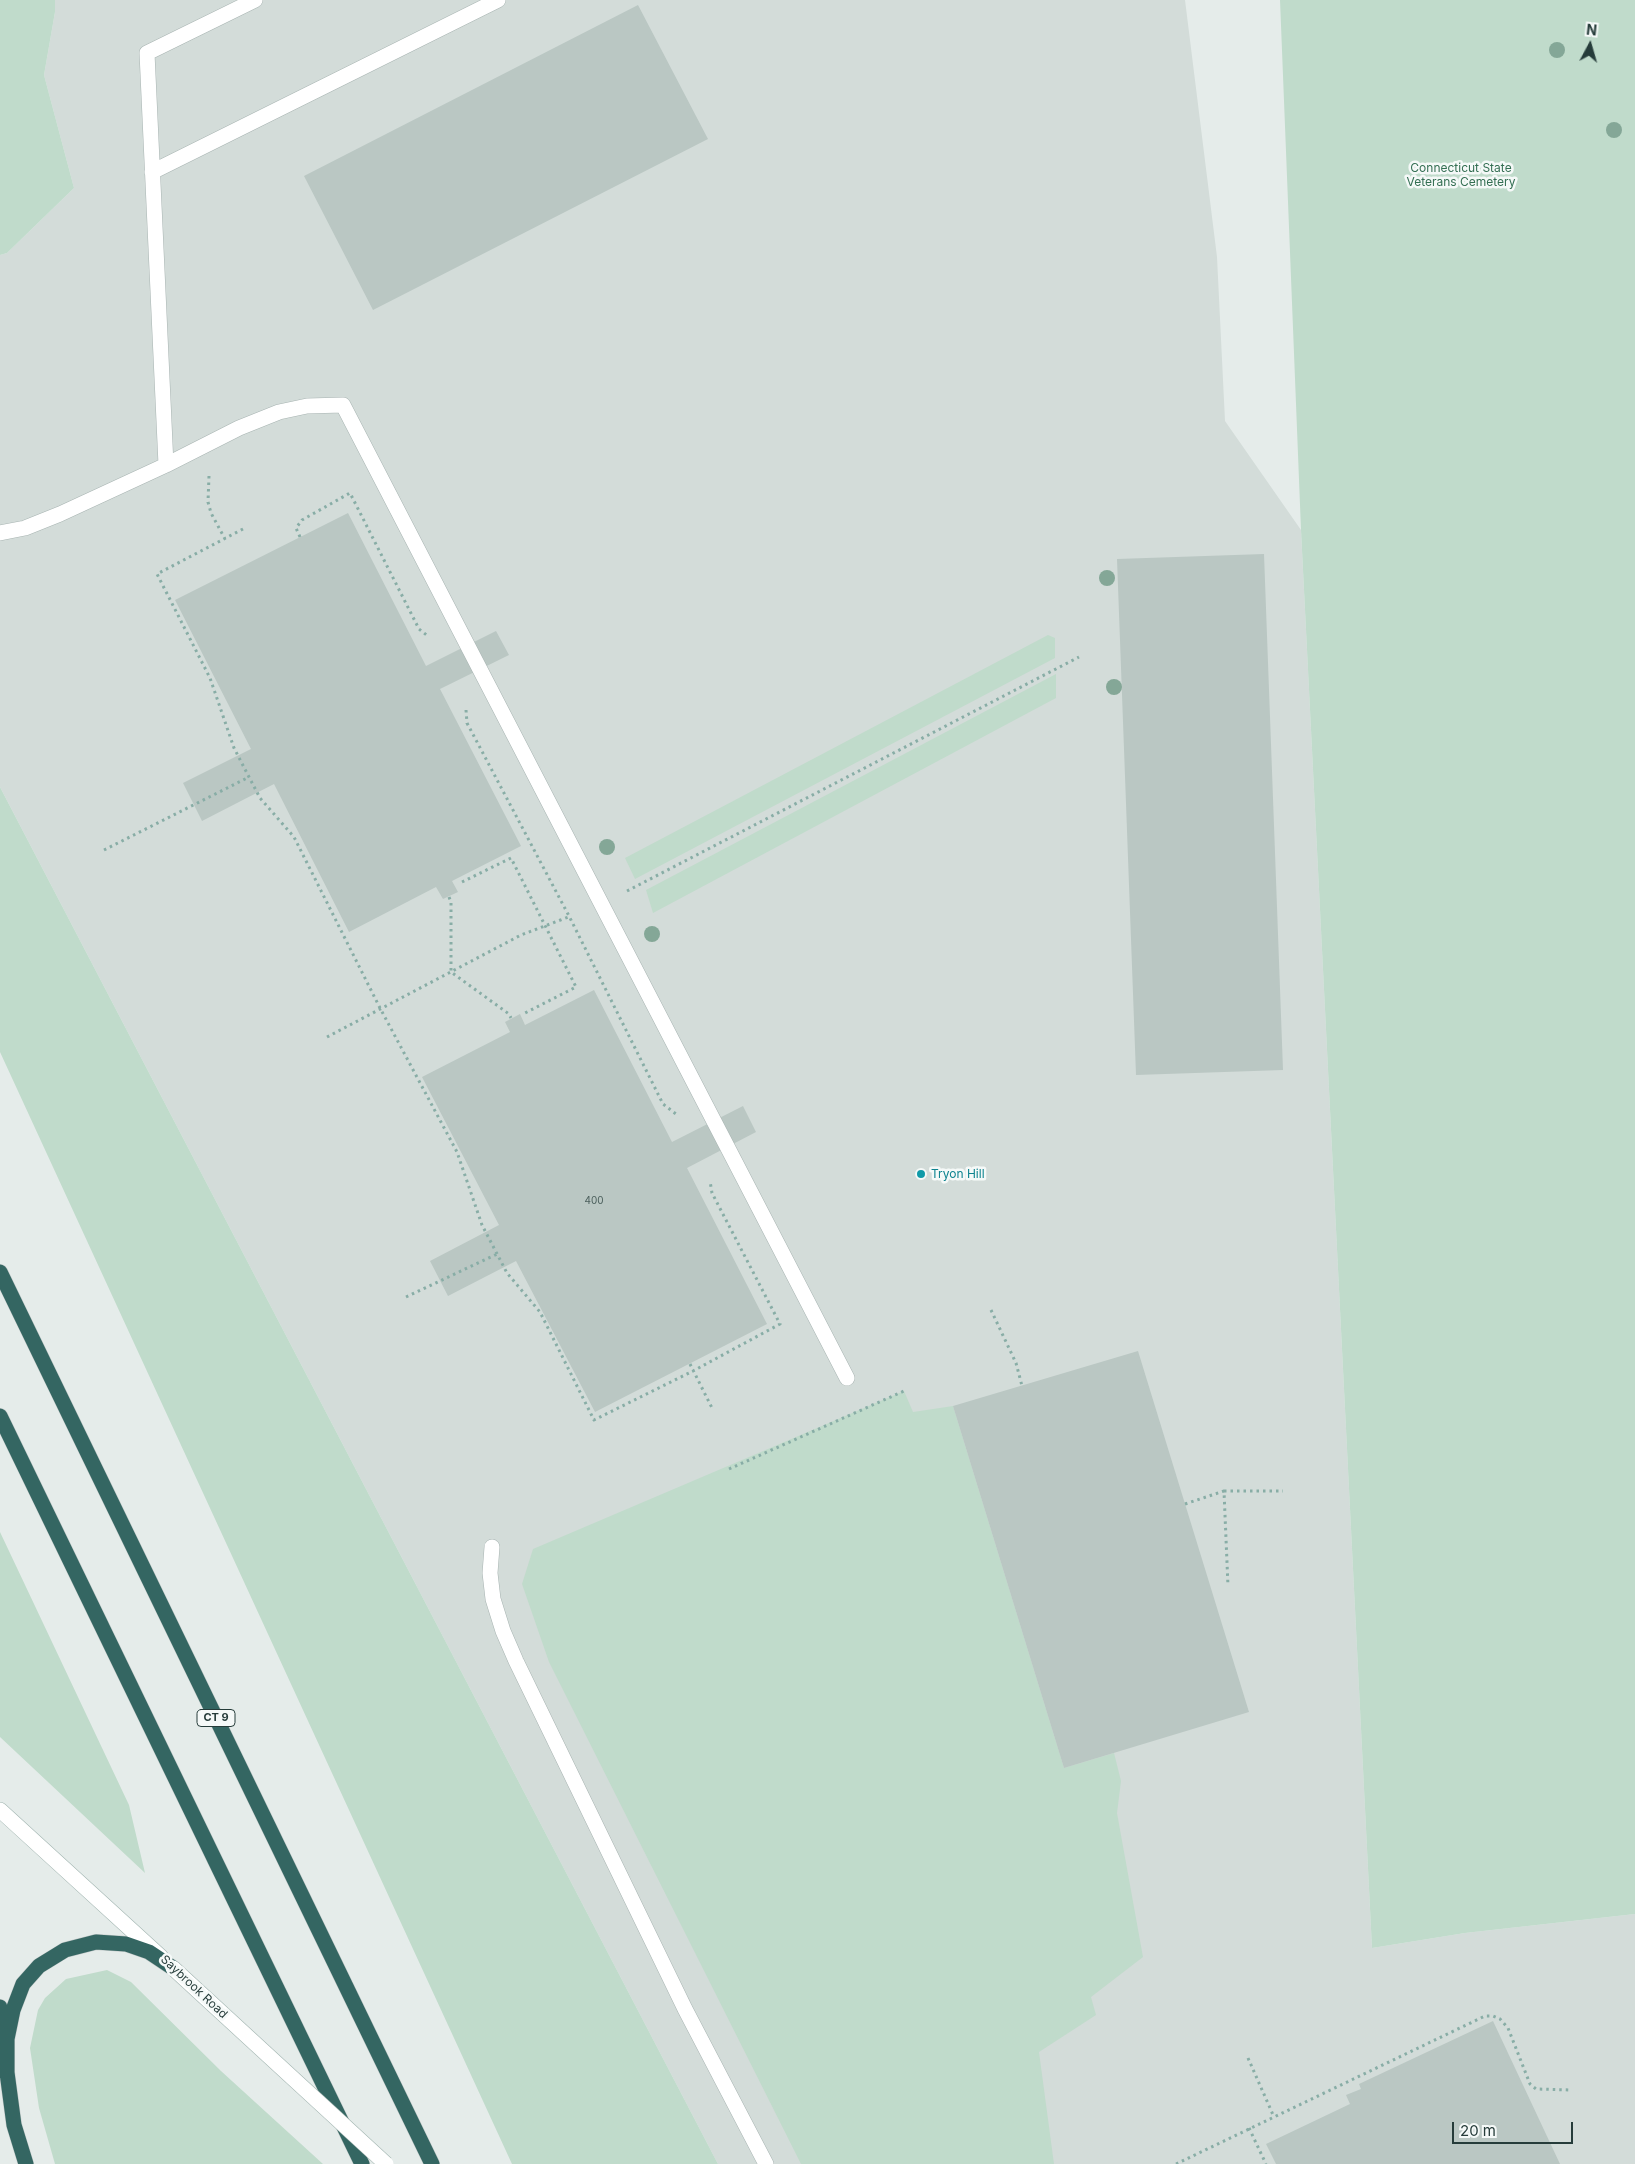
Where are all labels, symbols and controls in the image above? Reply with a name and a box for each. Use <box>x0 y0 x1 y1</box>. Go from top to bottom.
north arrow <box>1565 20 1615 70</box>
text: N <box>1585 21 1598 39</box>
park label: Connecticut State Veterans Cemetery <box>1406 161 1516 189</box>
place label: Tryon Hill <box>931 1167 985 1181</box>
marker: Tryon Hill <box>915 1168 927 1180</box>
house number: 400 <box>584 1195 604 1207</box>
road number: CT 9 <box>197 1710 235 1726</box>
street label: Saybrook Road <box>158 1952 230 2022</box>
scale bar <box>1455 2112 1576 2144</box>
text: 20 m <box>1460 2121 1496 2140</box>

